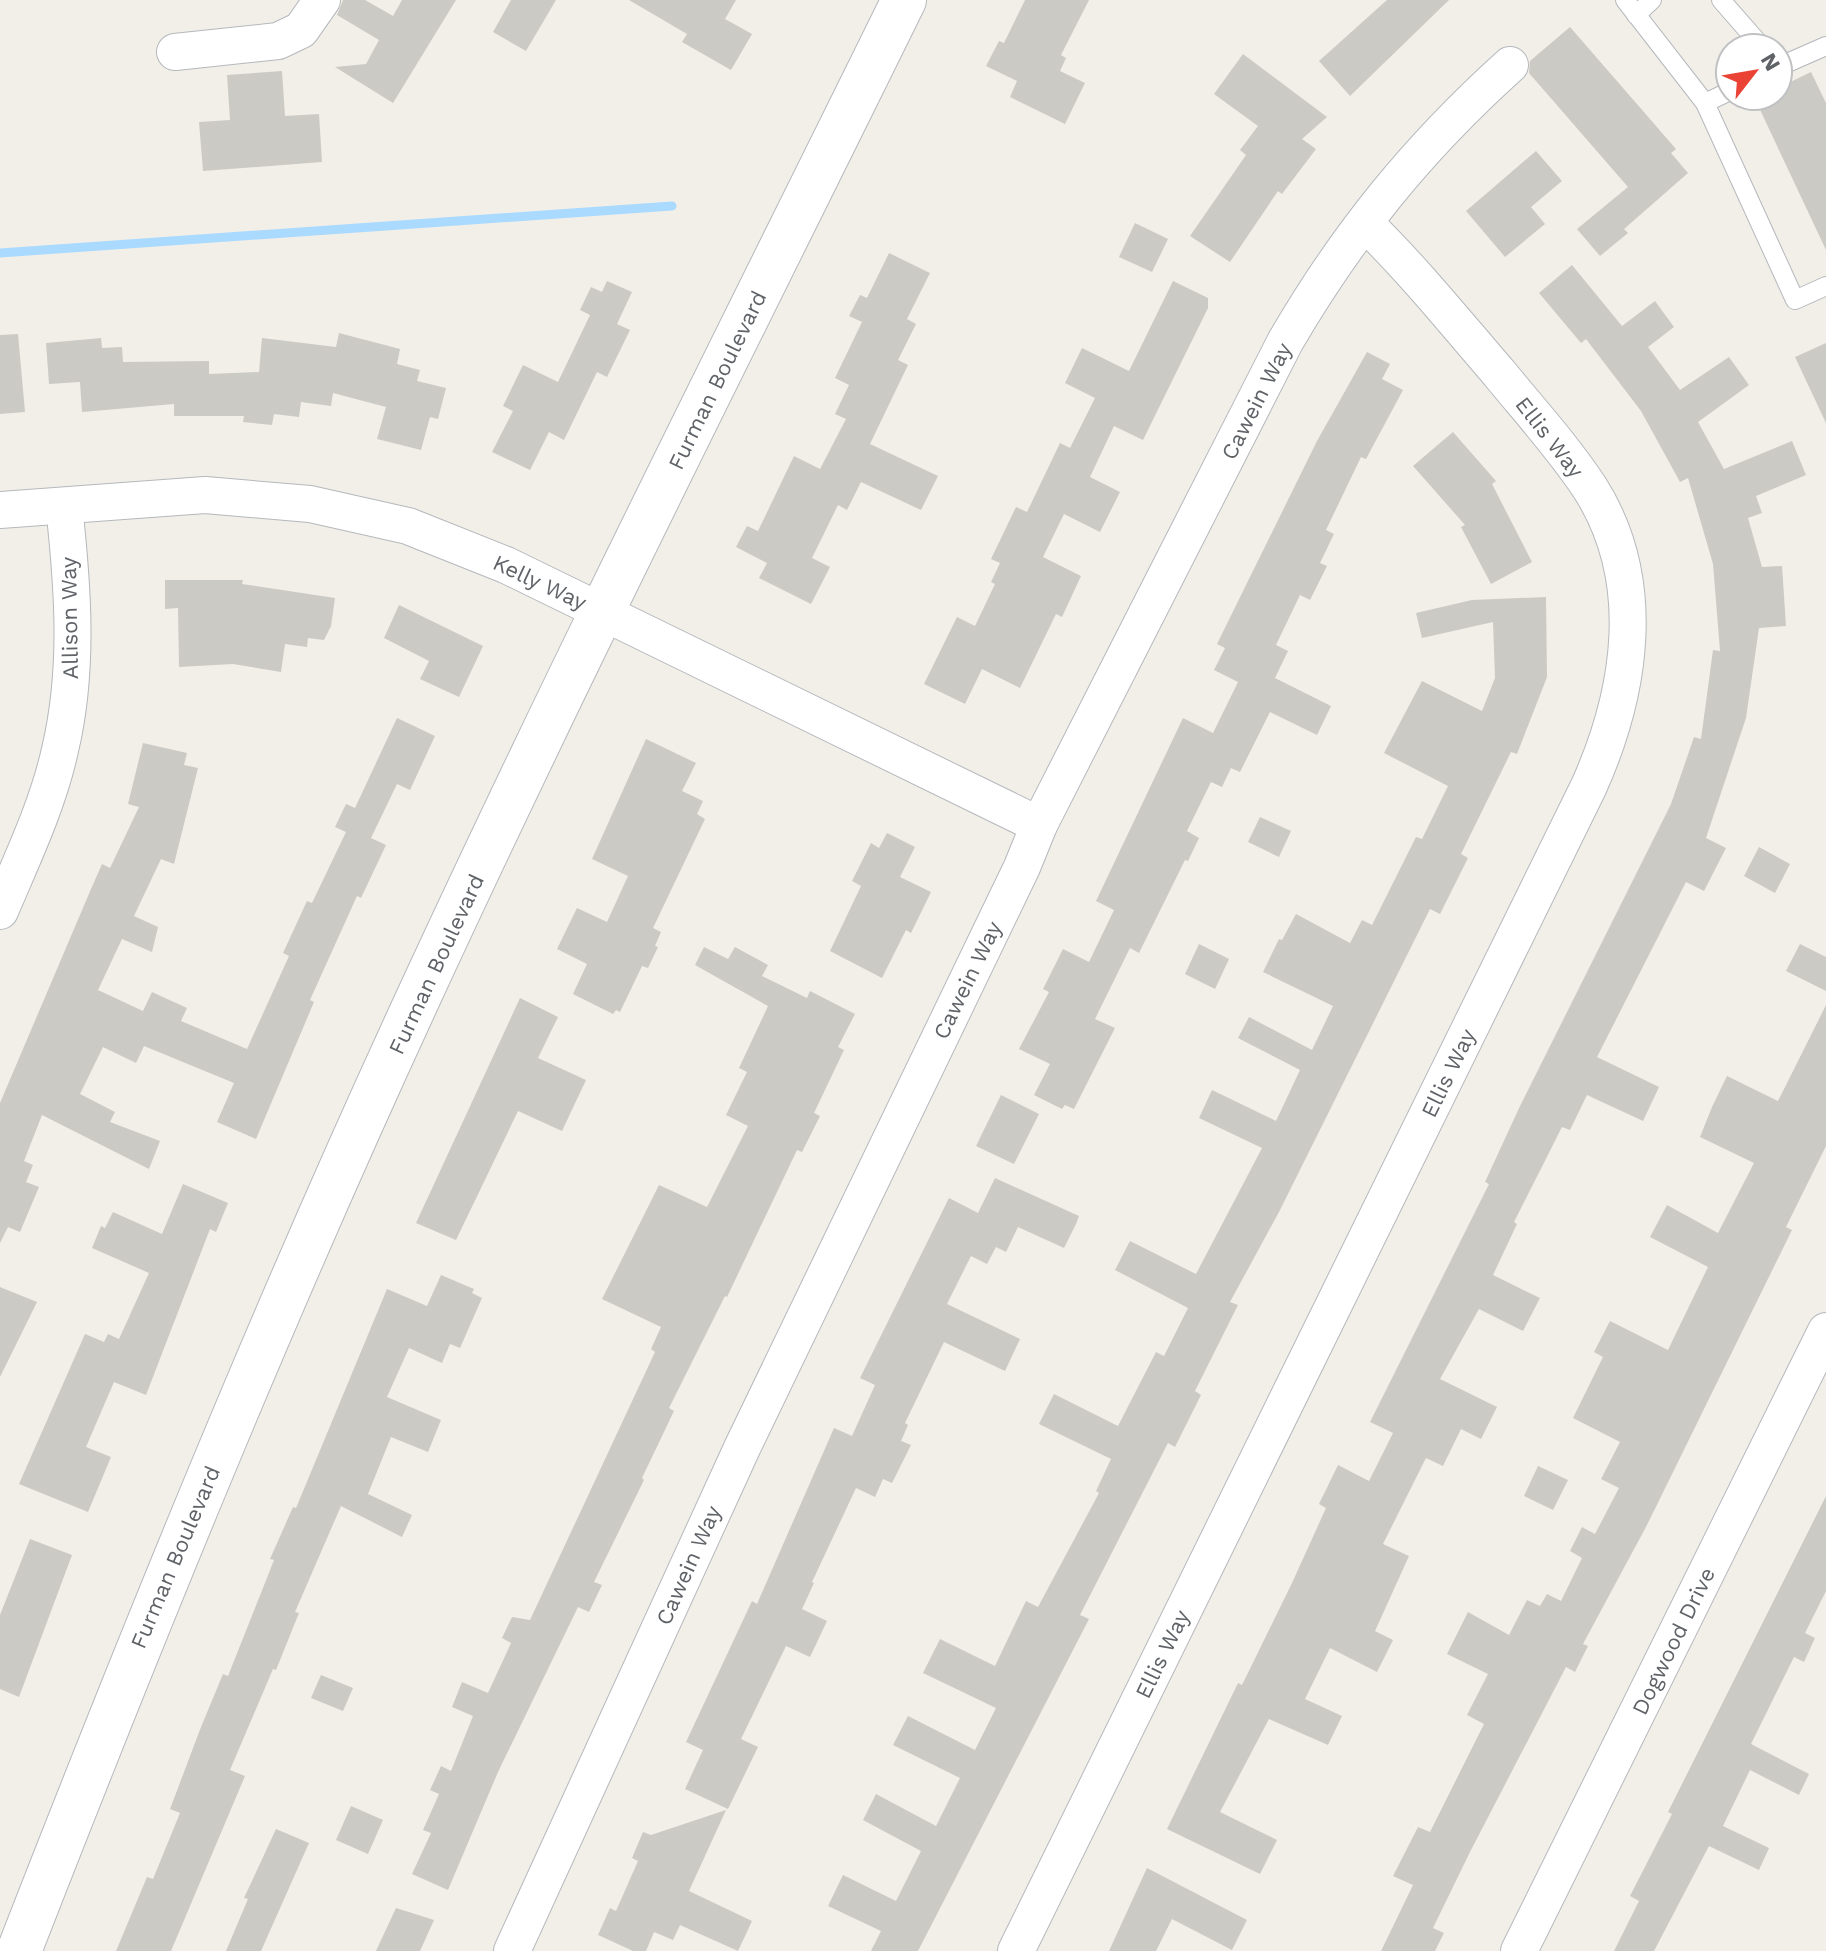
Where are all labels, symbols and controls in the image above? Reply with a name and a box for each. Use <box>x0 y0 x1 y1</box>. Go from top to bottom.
north arrow <box>1714 32 1794 112</box>
text: N <box>1756 49 1786 75</box>
street label: Furman Boulevard <box>663 287 772 474</box>
street label: Cawein Way <box>1216 338 1297 464</box>
street label: Ellis Way <box>1510 392 1589 483</box>
street label: Kelly Way <box>489 550 591 615</box>
street label: Allison Way <box>56 556 83 680</box>
street label: Furman Boulevard <box>384 870 489 1058</box>
street label: Cawein Way <box>928 917 1007 1043</box>
street label: Ellis Way <box>1416 1024 1481 1122</box>
street label: Furman Boulevard <box>126 1462 225 1652</box>
street label: Cawein Way <box>651 1501 726 1629</box>
street label: Dogwood Drive <box>1627 1563 1720 1719</box>
street label: Ellis Way <box>1130 1605 1195 1703</box>

